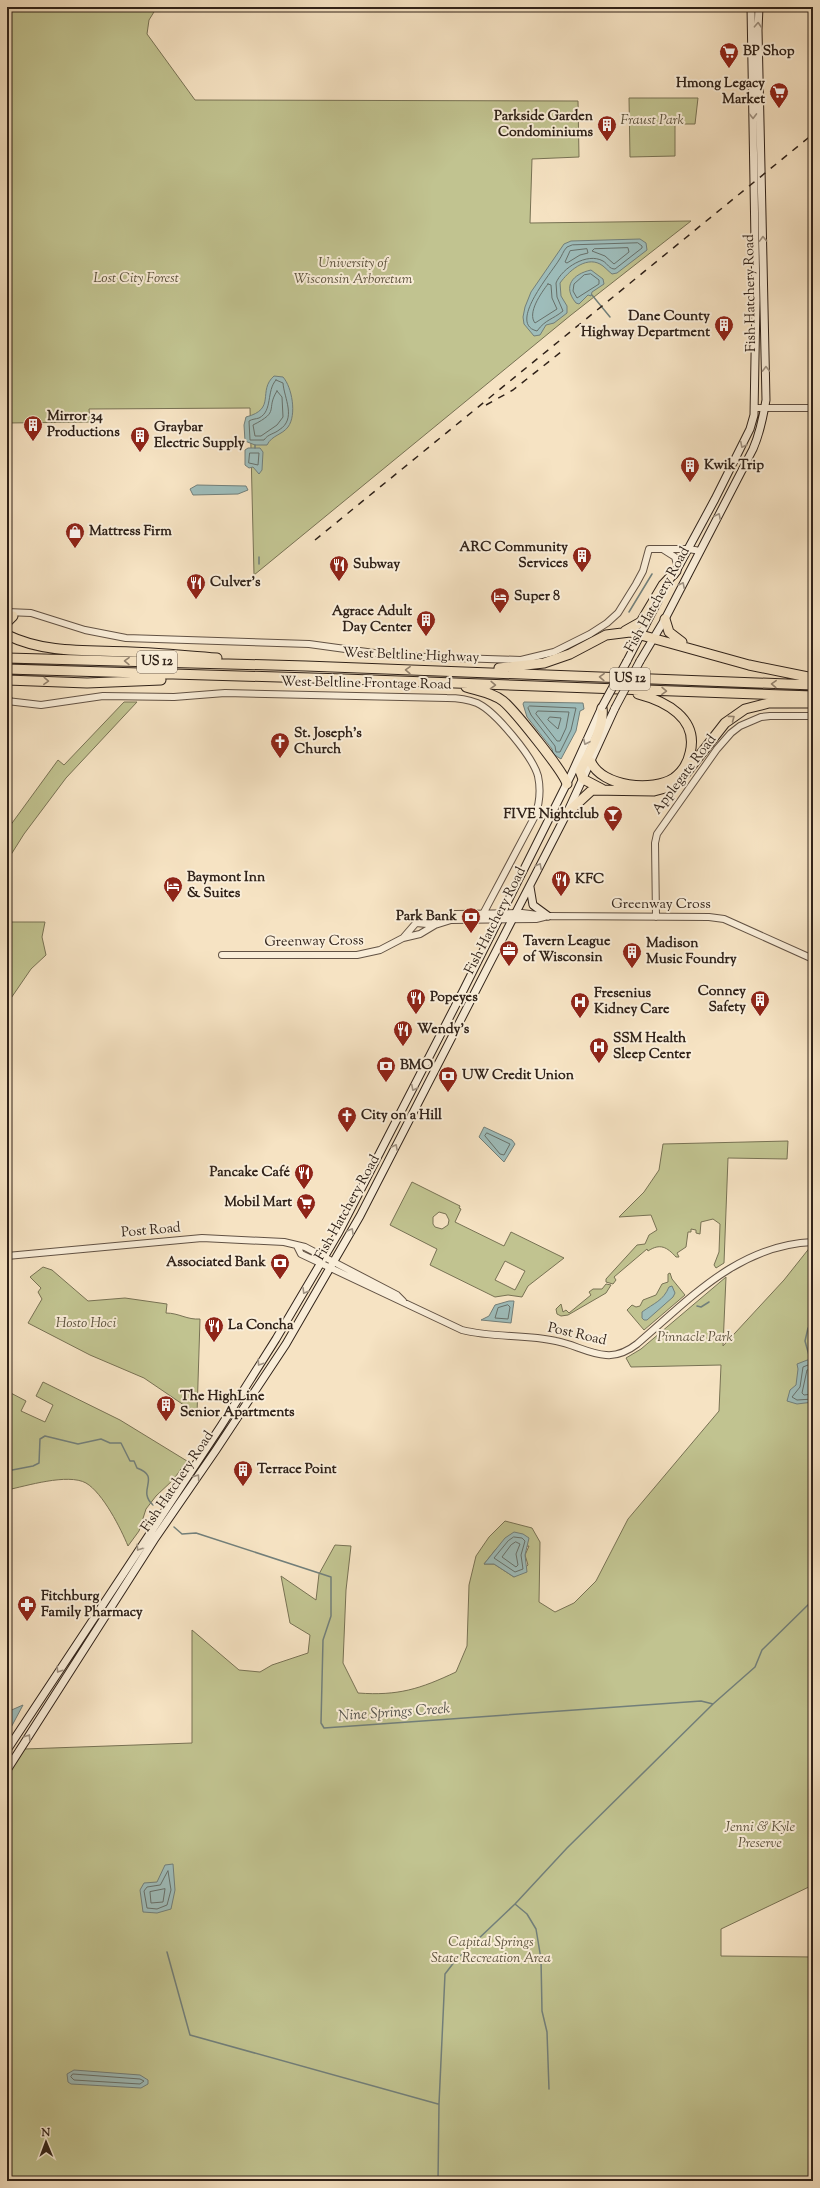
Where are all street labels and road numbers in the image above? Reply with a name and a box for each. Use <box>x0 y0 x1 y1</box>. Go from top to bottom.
street label: Fish Hatchery Road <box>740 234 762 352</box>
street label: Fish Hatchery Road <box>621 543 695 656</box>
street label: West Beltline Highway <box>342 644 480 668</box>
road number: US 12 <box>137 651 177 673</box>
road number: US 12 <box>610 668 650 690</box>
street label: West Beltline Frontage Road <box>280 673 452 695</box>
street label: Applegate Road <box>648 731 722 819</box>
street label: Fish Hatchery Road <box>460 864 532 978</box>
street label: Greenway Cross <box>611 895 711 915</box>
street label: Greenway Cross <box>264 931 364 953</box>
street label: Fish Hatchery Road <box>311 1151 385 1264</box>
street label: Post Road <box>120 1218 182 1244</box>
street label: Post Road <box>546 1319 608 1351</box>
street label: Fish Hatchery Road <box>137 1427 219 1536</box>

